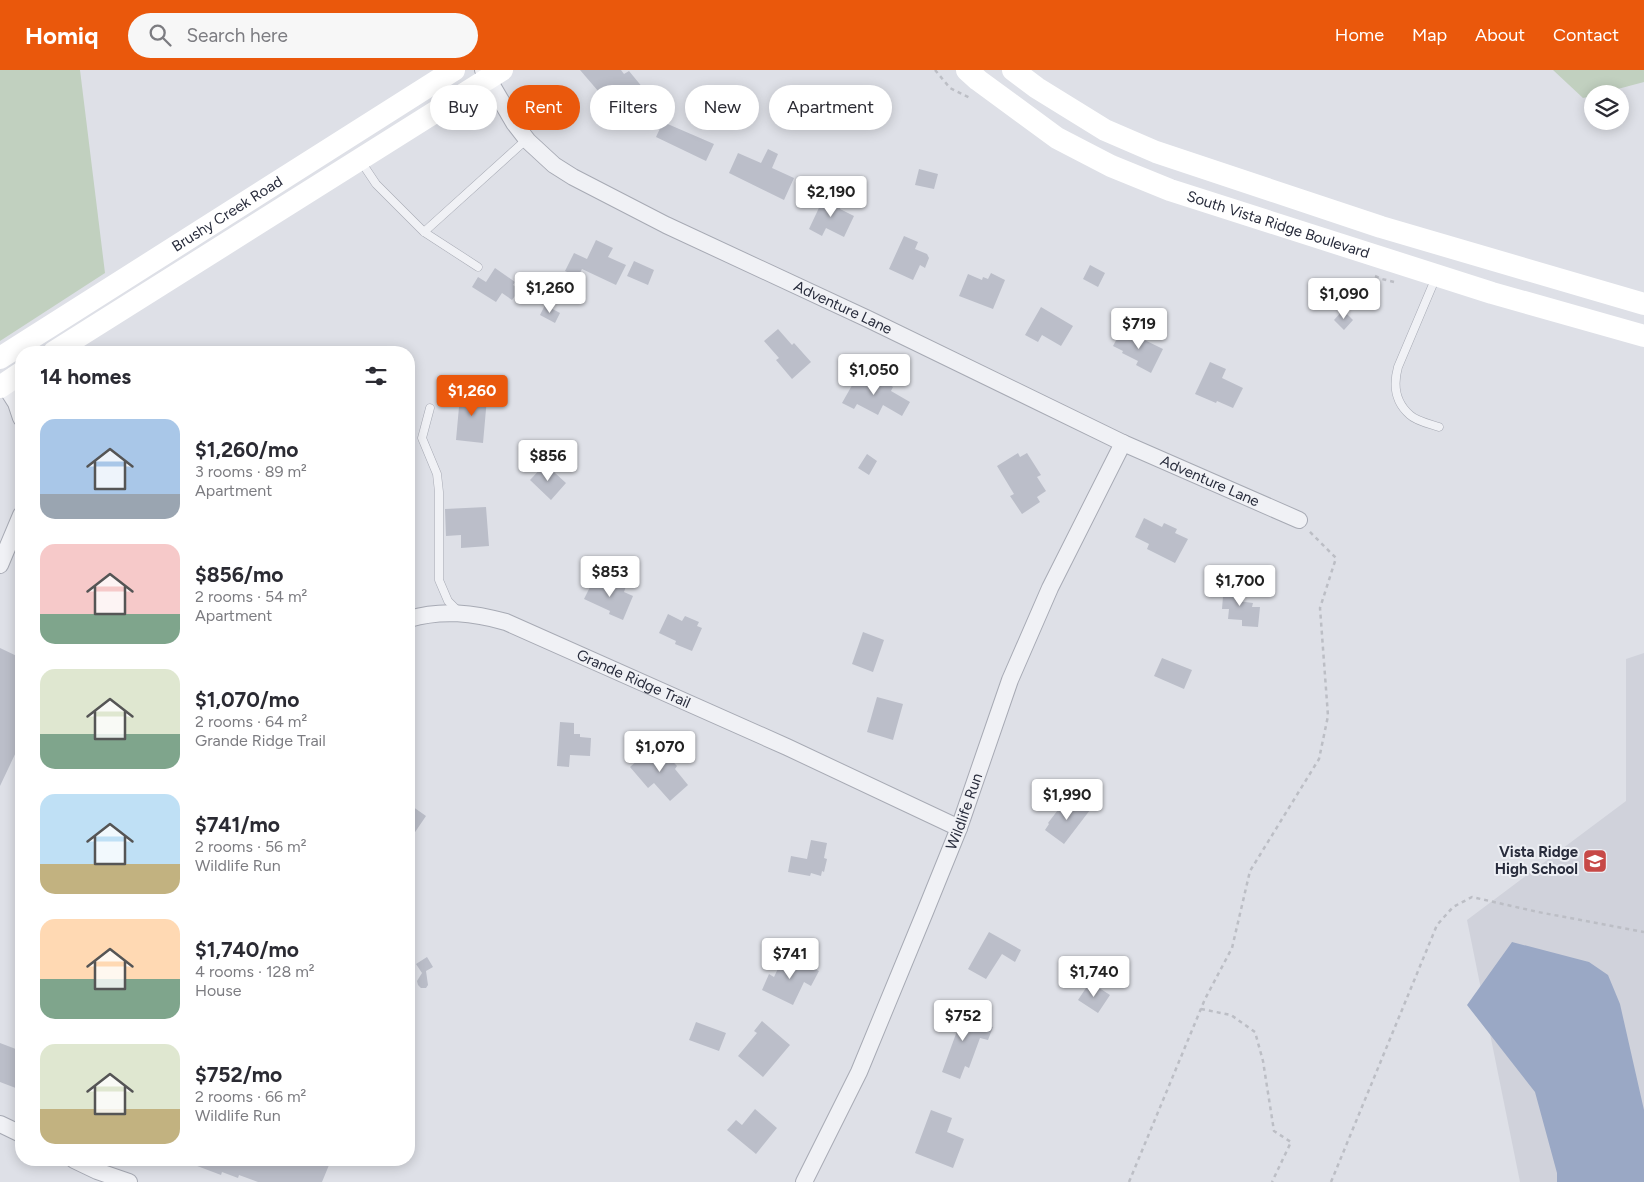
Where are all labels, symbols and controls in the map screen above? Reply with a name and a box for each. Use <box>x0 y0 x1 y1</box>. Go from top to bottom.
search box <box>128 13 478 58</box>
text: Homiq <box>25 21 98 50</box>
icon: search <box>146 21 174 49</box>
text: Search here <box>186 24 288 47</box>
text: Home <box>1335 24 1384 46</box>
text: Map <box>1412 24 1447 46</box>
text: About <box>1475 24 1525 46</box>
text: Contact <box>1553 24 1619 46</box>
chip: Buy <box>430 85 497 130</box>
chip: Rent <box>507 85 580 130</box>
chip: Filters <box>590 85 675 130</box>
chip: New <box>685 85 759 130</box>
chip: Apartment <box>769 85 892 130</box>
map controls <box>1584 85 1629 130</box>
button: layers <box>1584 85 1629 130</box>
street label: Brushy Creek Road <box>169 172 286 256</box>
pin: $2,190 <box>790 176 872 218</box>
text: $2,190 <box>807 182 855 201</box>
street label: South Vista Ridge Boulevard <box>1184 187 1372 262</box>
pin: $1,260 <box>509 272 591 314</box>
street label: Adventure Lane <box>791 277 895 338</box>
text: $1,260 <box>526 278 574 297</box>
pin: $1,090 <box>1303 278 1385 320</box>
text: $1,090 <box>1319 284 1369 303</box>
pin: $719 <box>1109 308 1169 350</box>
text: $719 <box>1122 314 1156 333</box>
pin: $1,050 <box>833 354 915 396</box>
text: $1,050 <box>849 360 899 379</box>
icon: filters <box>362 362 390 390</box>
text: 14 homes <box>40 364 131 389</box>
pin: $1,260 <box>431 374 513 417</box>
text: $1,260 <box>448 381 496 400</box>
text: $1,260/mo <box>195 437 298 462</box>
icon: home <box>80 439 140 499</box>
pin: $856 <box>518 440 578 482</box>
text: $856 <box>529 446 567 465</box>
street label: Adventure Lane <box>1158 452 1262 511</box>
text: 3 rooms · 89 m² <box>195 462 307 481</box>
text: Apartment <box>195 481 272 500</box>
pin: $853 <box>580 556 640 598</box>
text: $856/mo <box>195 562 283 587</box>
text: $853 <box>592 562 628 581</box>
icon: home <box>80 564 140 624</box>
pin: $1,700 <box>1199 564 1281 607</box>
text: $1,700 <box>1215 571 1265 590</box>
text: 2 rooms · 54 m² <box>195 587 307 606</box>
text: Apartment <box>195 606 272 625</box>
street label: Grande Ridge Trail <box>574 646 693 712</box>
text: $1,070/mo <box>195 687 299 712</box>
icon: home <box>80 689 140 749</box>
text: 2 rooms · 64 m² <box>195 712 307 731</box>
pin: $1,070 <box>619 730 701 773</box>
text: Grande Ridge Trail <box>195 731 326 750</box>
text: $1,070 <box>635 737 685 756</box>
street label: Wildlife Run <box>942 771 986 853</box>
pin: $1,990 <box>1026 778 1108 821</box>
text: $1,990 <box>1043 785 1091 804</box>
text: $741/mo <box>195 812 280 837</box>
icon: home <box>80 814 140 874</box>
text: 2 rooms · 56 m² <box>195 837 307 856</box>
place label: Vista Ridge High School <box>1495 843 1579 878</box>
school or university icon: Vista Ridge High School <box>1582 848 1608 874</box>
text: Wildlife Run <box>195 856 281 875</box>
text: $1,740/mo <box>195 937 299 962</box>
pin: $741 <box>760 938 820 980</box>
icon: home <box>80 939 140 999</box>
text: $741 <box>773 944 807 963</box>
pin: $1,740 <box>1053 956 1135 998</box>
text: 4 rooms · 128 m² <box>195 962 315 981</box>
text: $1,740 <box>1069 962 1119 981</box>
text: House <box>195 981 241 1000</box>
pin: $752 <box>933 1000 993 1042</box>
text: $752 <box>945 1006 981 1025</box>
text: $752/mo <box>195 1062 282 1087</box>
icon: home <box>80 1064 140 1124</box>
text: 2 rooms · 66 m² <box>195 1087 306 1106</box>
text: Wildlife Run <box>195 1106 281 1125</box>

